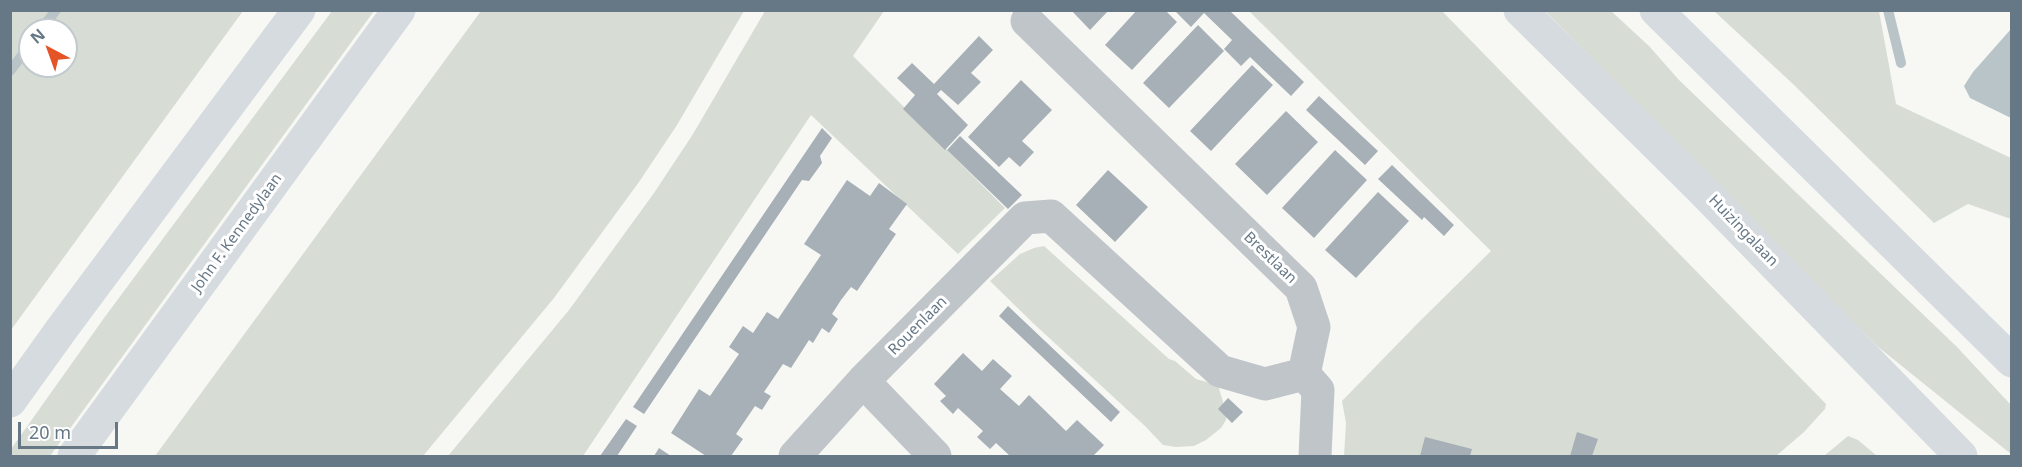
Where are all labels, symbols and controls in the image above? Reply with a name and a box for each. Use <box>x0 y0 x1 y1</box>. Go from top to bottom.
north arrow <box>18 18 78 78</box>
text: N <box>25 23 50 49</box>
street label: John F. Kennedylaan <box>188 170 286 296</box>
street label: Huizingalaan <box>1705 192 1781 270</box>
street label: Brestlaan <box>1240 228 1300 288</box>
street label: Rouenlaan <box>885 293 951 359</box>
scale bar <box>21 410 122 448</box>
text: 20 m <box>29 420 71 444</box>

